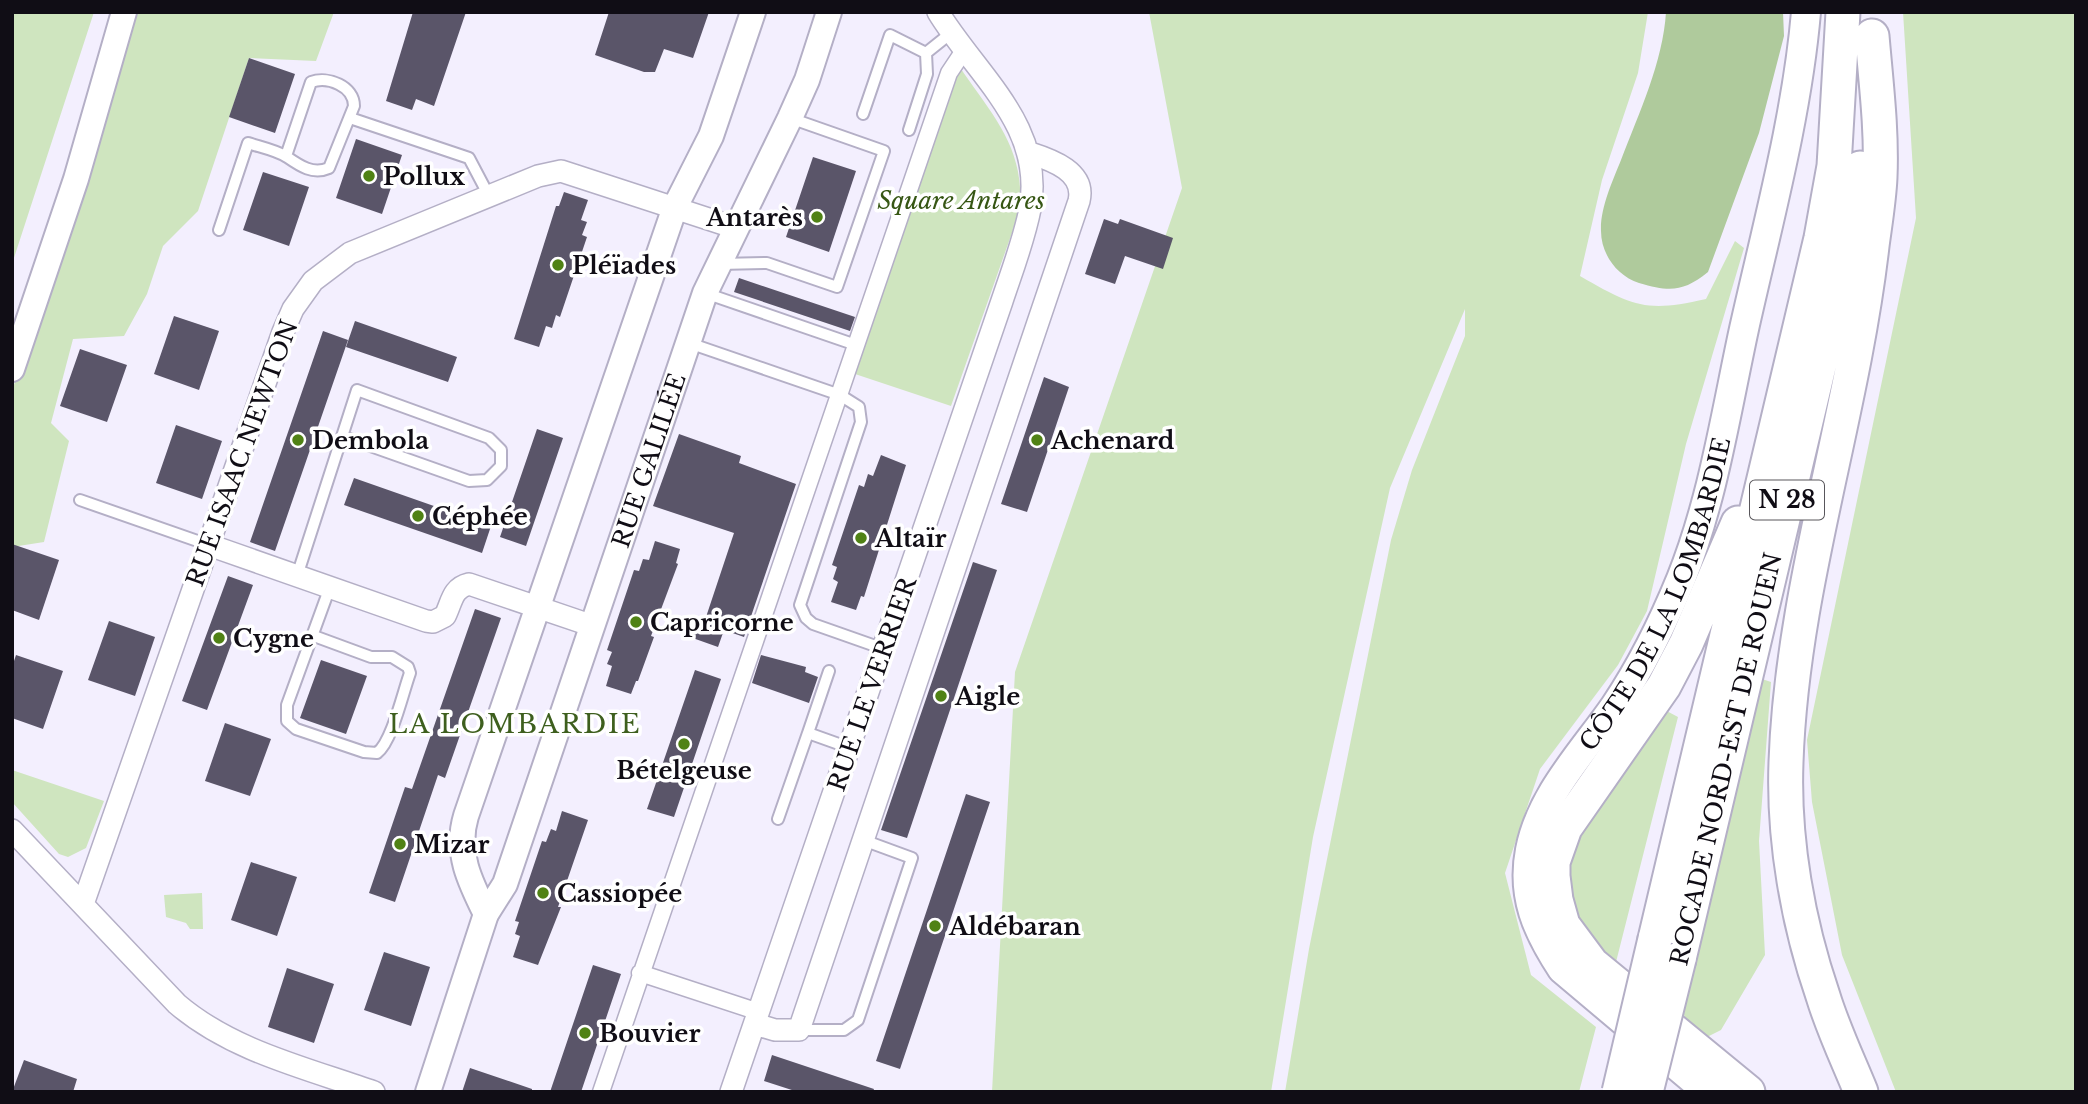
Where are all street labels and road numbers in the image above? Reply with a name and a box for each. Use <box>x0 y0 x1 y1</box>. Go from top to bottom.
street label: RUE ISAAC NEWTON <box>180 316 304 590</box>
street label: RUE GALILÉE <box>605 369 691 551</box>
street label: CÔTE DE LA LOMBARDIE <box>1573 434 1736 756</box>
road number: N 28 <box>1750 480 1824 520</box>
street label: ROCADE NORD-EST DE ROUEN <box>1664 550 1788 968</box>
street label: RUE LE VERRIER <box>822 572 923 795</box>

